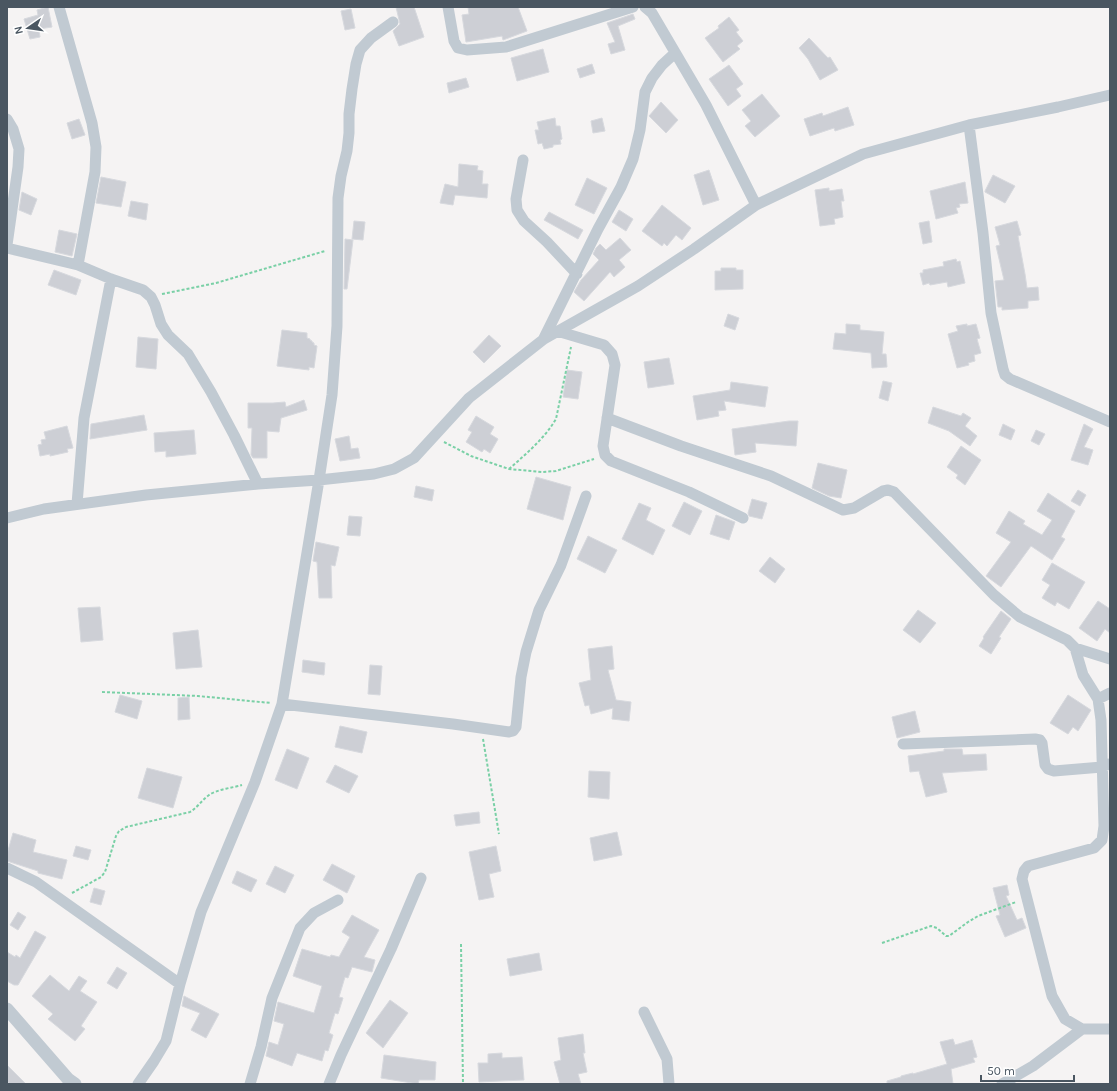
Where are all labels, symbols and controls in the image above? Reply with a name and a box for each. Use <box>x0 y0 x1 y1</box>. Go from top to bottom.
north arrow <box>8 8 48 48</box>
text: N <box>12 25 26 35</box>
scale bar <box>981 1057 1074 1083</box>
text: 50 m <box>987 1064 1015 1078</box>

